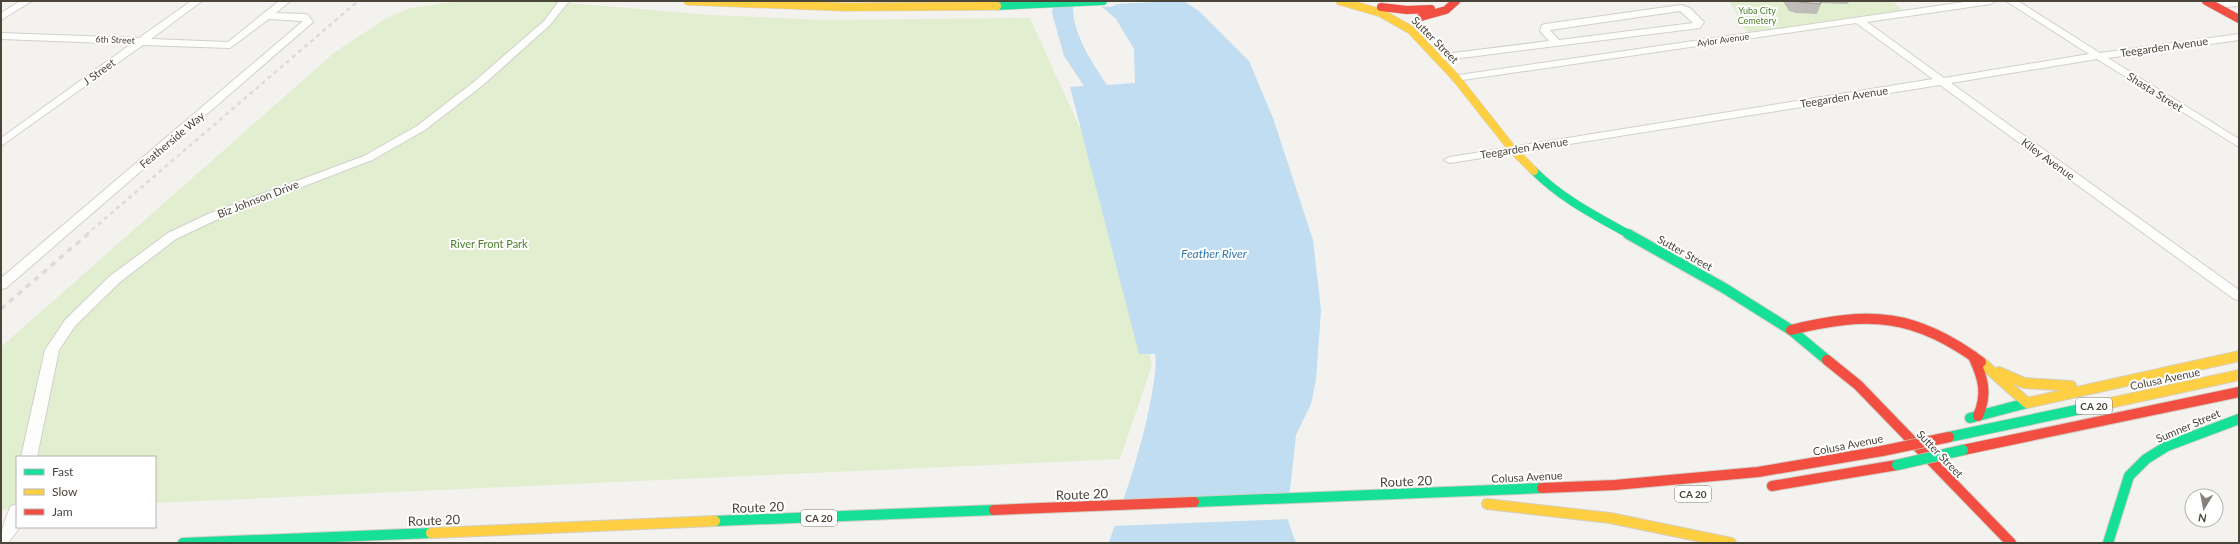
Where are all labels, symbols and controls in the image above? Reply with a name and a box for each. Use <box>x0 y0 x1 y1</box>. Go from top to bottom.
park label: Yuba City Cemetery <box>1738 5 1777 26</box>
street label: Sutter Street <box>1409 14 1461 66</box>
street label: Aylor Avenue <box>1696 30 1750 49</box>
street label: 6th Street <box>95 33 136 46</box>
street label: Teegarden Avenue <box>2119 34 2209 59</box>
street label: J Street <box>80 56 117 88</box>
street label: Shasta Street <box>2125 69 2186 114</box>
street label: Teegarden Avenue <box>1799 83 1889 110</box>
street label: Featherside Way <box>137 109 207 171</box>
street label: Teegarden Avenue <box>1479 134 1569 161</box>
street label: Kiley Avenue <box>2019 135 2078 182</box>
street label: Biz Johnson Drive <box>215 177 301 220</box>
street label: Sutter Street <box>1655 232 1715 273</box>
park label: River Front Park <box>450 237 528 250</box>
water label: Feather River <box>1181 246 1248 261</box>
street label: Colusa Avenue <box>2129 365 2201 392</box>
road number: CA 20 <box>2076 398 2112 414</box>
street label: Sumner Street <box>2154 406 2222 445</box>
street label: Sutter Street <box>1915 427 1966 480</box>
street label: Colusa Avenue <box>1812 431 1884 458</box>
legend <box>16 456 156 528</box>
text: Fast <box>52 464 74 479</box>
street label: Colusa Avenue <box>1491 468 1563 485</box>
street label: Route 20 <box>1380 472 1433 490</box>
text: Slow <box>52 484 78 499</box>
street label: Route 20 <box>1056 485 1109 503</box>
road number: CA 20 <box>1675 486 1711 502</box>
north arrow <box>2184 488 2224 528</box>
street label: Route 20 <box>732 498 785 516</box>
text: Jam <box>52 504 73 519</box>
road number: CA 20 <box>801 510 837 526</box>
street label: Route 20 <box>408 511 461 529</box>
text: N <box>2197 511 2207 525</box>

